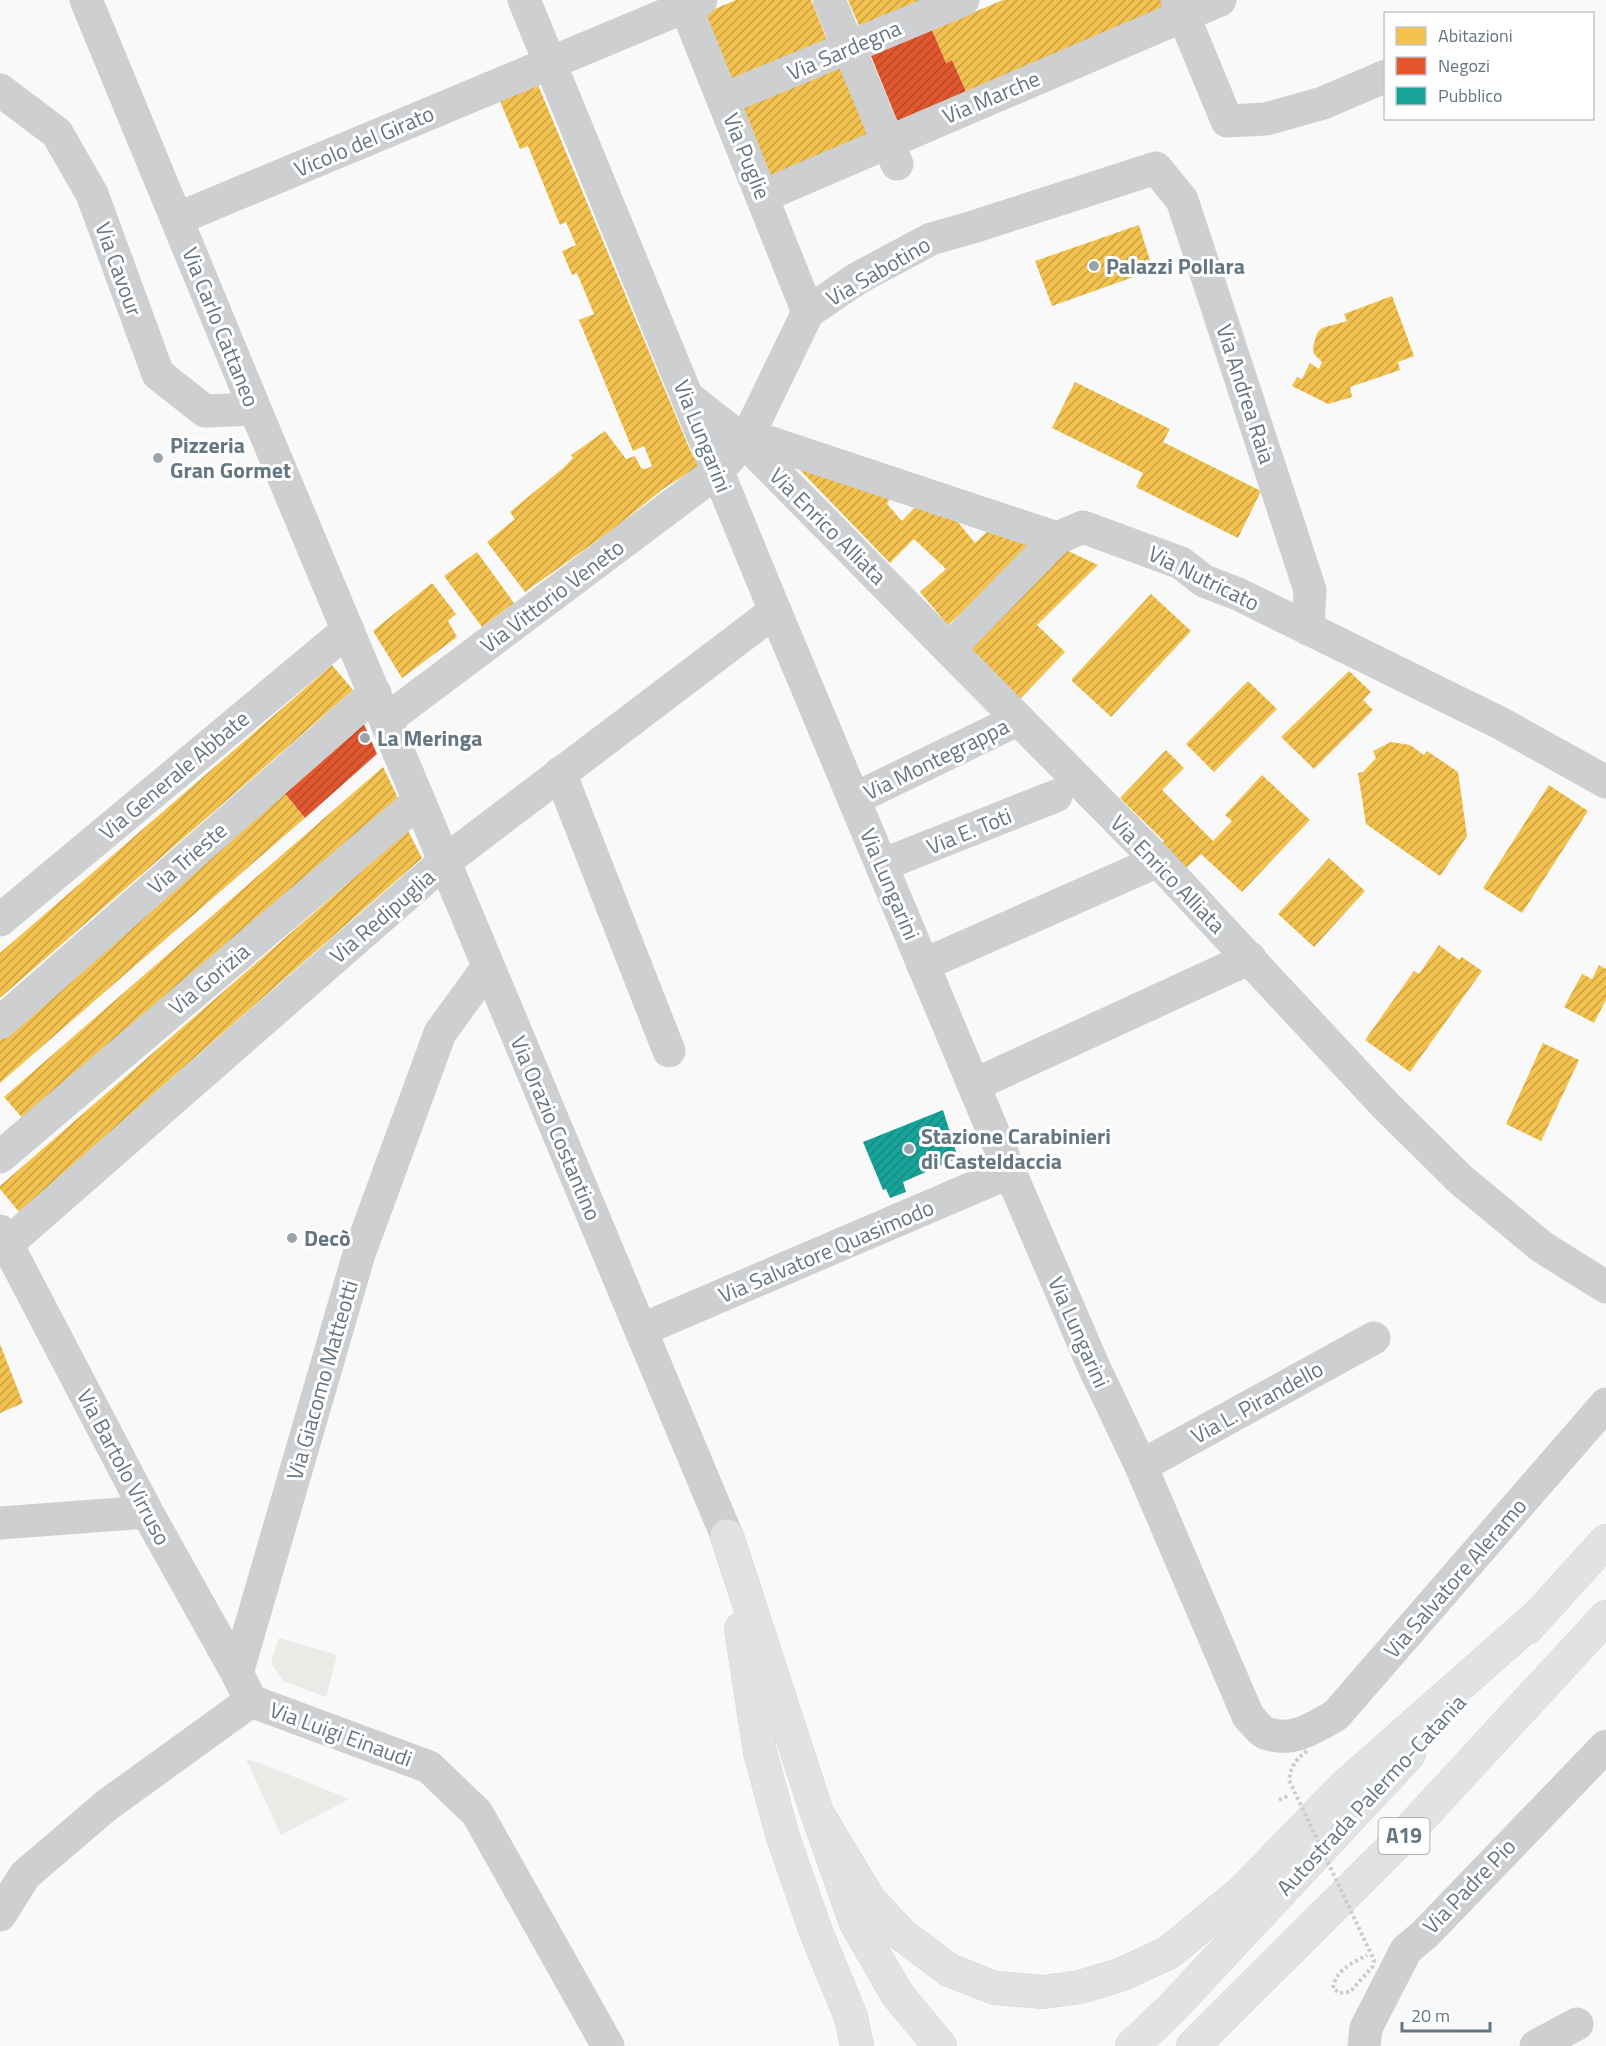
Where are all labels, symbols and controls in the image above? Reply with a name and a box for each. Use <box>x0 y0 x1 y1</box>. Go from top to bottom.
street label: Via Sardegna <box>782 11 906 89</box>
legend <box>1384 12 1594 120</box>
text: Abitazioni <box>1438 22 1513 49</box>
text: Negozi <box>1438 52 1490 79</box>
street label: Via Marche <box>937 61 1045 133</box>
text: Pubblico <box>1438 82 1503 109</box>
street label: Vicolo del Girato <box>289 96 439 186</box>
street label: Via Puglie <box>714 108 780 204</box>
street label: Via Cavour <box>86 217 152 321</box>
street label: Via Sabotino <box>819 227 937 315</box>
street label: Via Carlo Cattaneo <box>173 242 269 412</box>
place label: Palazzi Pollara <box>1106 249 1245 283</box>
marker: Palazzi Pollara <box>1087 259 1101 273</box>
street label: Via Andrea Raia <box>1207 320 1285 468</box>
street label: Via Lungarini <box>665 375 741 497</box>
place label: Pizzeria Gran Gormet <box>170 428 291 487</box>
marker: Pizzeria Gran Gormet <box>151 451 165 465</box>
street label: Via Enrico Alliata <box>762 460 894 592</box>
street label: Via Vittorio Veneto <box>473 531 631 661</box>
street label: Via Nutricato <box>1143 536 1265 620</box>
street label: Via Generale Abbate <box>92 702 256 848</box>
street label: Via Montegrappa <box>857 709 1015 809</box>
place label: La Meringa <box>377 721 482 755</box>
marker: La Meringa <box>358 731 372 745</box>
street label: Via E. Toti <box>921 799 1017 863</box>
street label: Via Enrico Alliata <box>1102 807 1234 941</box>
street label: Via Trieste <box>140 814 234 902</box>
street label: Via Lungarini <box>851 823 929 945</box>
street label: Via Redipuglia <box>322 861 442 971</box>
street label: Via Gorizia <box>161 935 257 1023</box>
street label: Via Orazio Costantino <box>502 1030 610 1226</box>
place label: Stazione Carabinieri di Casteldaccia <box>921 1119 1111 1178</box>
marker: Stazione Carabinieri di Casteldaccia <box>902 1142 916 1156</box>
street label: Via Salvatore Quasimodo <box>713 1190 939 1312</box>
place label: Decò <box>304 1221 351 1255</box>
marker: Decò <box>285 1231 299 1245</box>
street label: Via Lungarini <box>1039 1271 1119 1393</box>
street label: Via Giacomo Matteotti <box>277 1276 367 1484</box>
street label: Via L. Pirandello <box>1185 1352 1329 1452</box>
street label: Via Bartolo Virruso <box>68 1383 180 1551</box>
street label: Via Salvatore Aleramo <box>1375 1490 1535 1666</box>
street label: Autostrada Palermo-Catania <box>1268 1686 1474 1904</box>
street label: Via Luigi Einaudi <box>265 1692 417 1776</box>
road number: A19 <box>1378 1818 1430 1854</box>
street label: Via Padre Pio <box>1414 1830 1524 1942</box>
scale bar <box>1402 1995 1490 2033</box>
text: 20 m <box>1411 2002 1450 2029</box>

